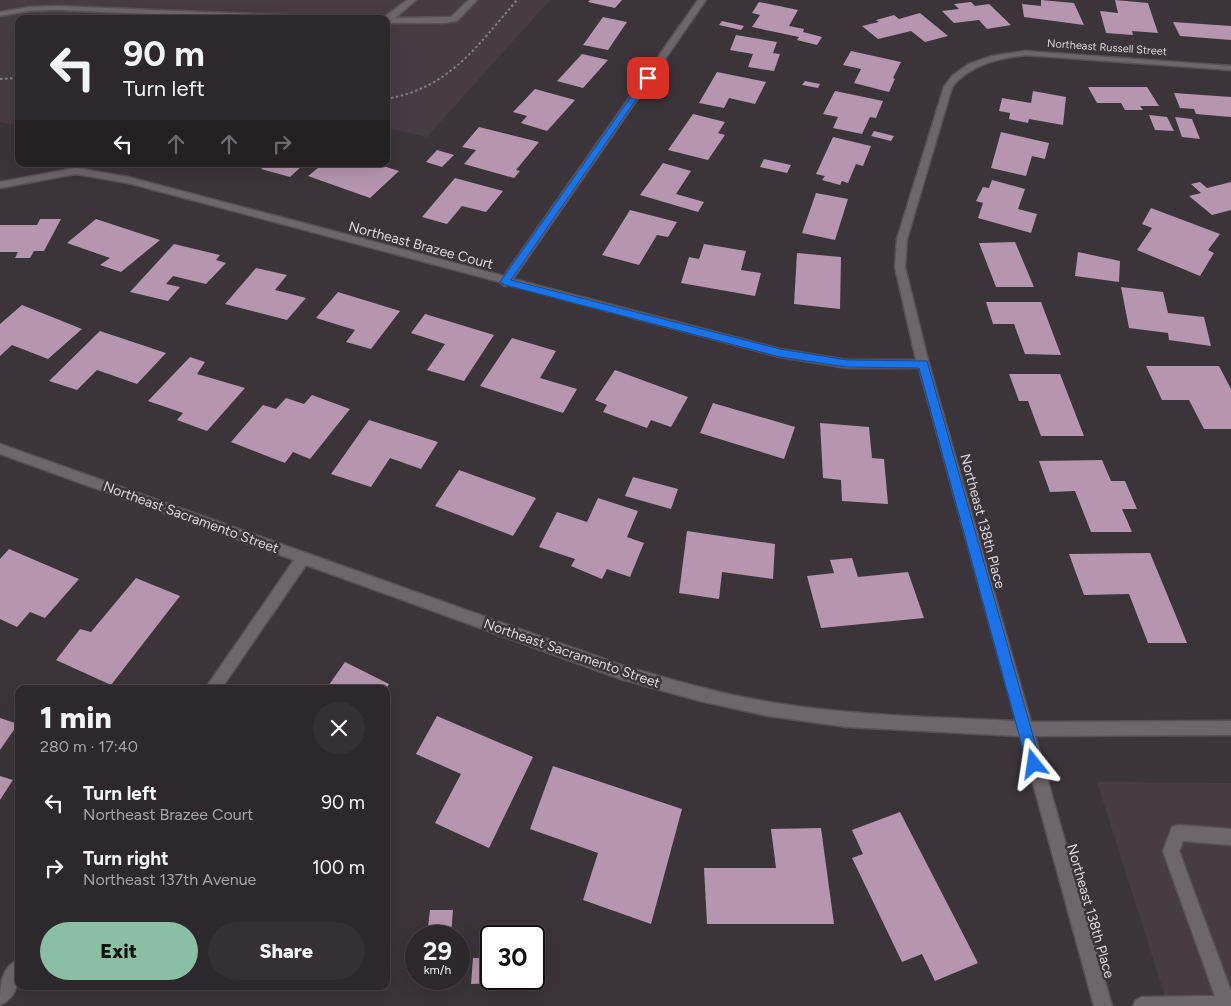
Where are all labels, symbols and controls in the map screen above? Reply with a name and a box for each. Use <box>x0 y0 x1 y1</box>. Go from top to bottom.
text: 90 m <box>123 33 205 75</box>
icon: left <box>40 35 105 100</box>
street label: Northeast Russell Street <box>1047 37 1167 58</box>
pin <box>627 57 669 99</box>
icon: arrive <box>634 64 662 92</box>
text: Turn left <box>123 75 205 102</box>
icon: left <box>109 130 137 158</box>
icon: ahead <box>162 130 190 158</box>
icon: ahead <box>215 130 243 158</box>
icon: right <box>268 130 296 158</box>
street label: Northeast Brazee Court <box>347 218 495 273</box>
street label: Northeast 138th Place <box>956 452 1009 591</box>
street label: Northeast Sacramento Street <box>101 478 281 557</box>
street label: Northeast Sacramento Street <box>481 615 662 692</box>
text: 1 min <box>40 699 112 736</box>
button: close <box>313 702 365 754</box>
text: 280 m · 17:40 <box>40 737 138 756</box>
position arrow <box>1007 737 1059 789</box>
text: Turn left <box>83 782 157 805</box>
icon: left <box>40 789 68 817</box>
text: 90 m <box>321 791 365 814</box>
text: Northeast Brazee Court <box>83 805 253 824</box>
street label: Northeast 138th Place <box>1063 842 1118 981</box>
text: Turn right <box>83 847 169 870</box>
icon: right <box>40 854 68 882</box>
text: 100 m <box>312 856 365 879</box>
text: Northeast 137th Avenue <box>83 870 256 889</box>
button: Exit <box>40 922 198 980</box>
button: Share <box>208 922 365 980</box>
speed limit sign: 30 <box>480 925 545 990</box>
text: 29 <box>423 936 452 966</box>
text: km/h <box>424 963 451 977</box>

